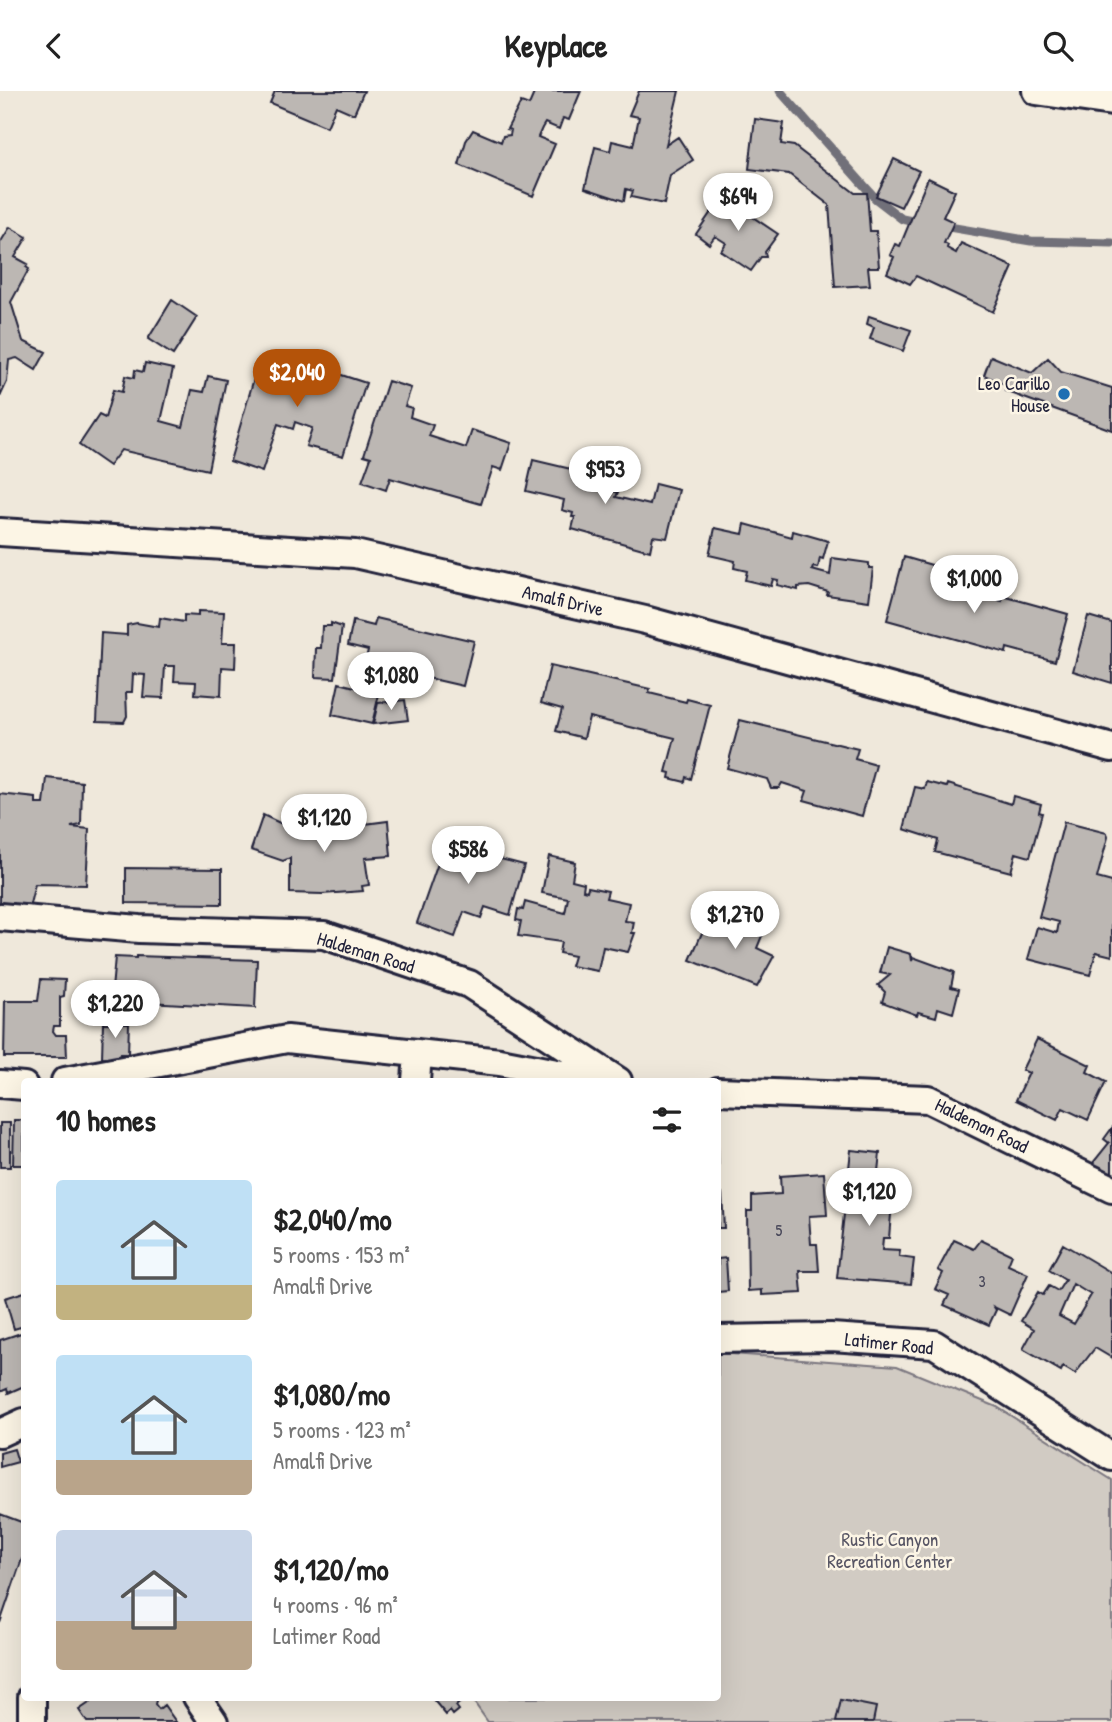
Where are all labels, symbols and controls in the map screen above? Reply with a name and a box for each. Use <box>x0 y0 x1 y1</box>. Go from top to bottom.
text: Keyplace <box>505 24 607 67</box>
icon: back <box>35 27 73 65</box>
icon: search <box>1039 27 1077 65</box>
pin: $694 <box>697 173 779 233</box>
text: $694 <box>719 180 757 211</box>
pin: $2,040 <box>240 349 354 409</box>
text: $2,040 <box>269 356 325 387</box>
place label: Leo Carillo House <box>978 370 1050 418</box>
marker: Leo Carillo House <box>1056 386 1072 402</box>
pin: $953 <box>564 447 646 506</box>
text: $953 <box>585 453 625 484</box>
pin: $1,000 <box>917 555 1031 615</box>
text: $1,000 <box>946 562 1002 593</box>
street label: Amalfi Drive <box>520 578 606 622</box>
pin: $1,080 <box>334 653 448 712</box>
text: $1,080 <box>363 659 419 690</box>
pin: $1,120 <box>267 795 381 854</box>
text: $1,120 <box>297 801 351 832</box>
pin: $586 <box>427 827 509 886</box>
text: $586 <box>448 833 488 864</box>
pin: $1,270 <box>678 891 792 951</box>
text: $1,270 <box>706 898 764 929</box>
street label: Haldeman Road <box>314 925 419 979</box>
pin: $1,220 <box>58 981 172 1040</box>
text: $1,220 <box>87 987 143 1018</box>
street label: Haldeman Road <box>931 1091 1034 1159</box>
text: 10 homes <box>56 1100 156 1140</box>
icon: filters <box>648 1101 686 1139</box>
pin: $1,120 <box>812 1169 926 1228</box>
text: $1,120 <box>842 1175 896 1206</box>
text: $2,040/mo <box>273 1199 392 1239</box>
icon: home <box>112 1208 196 1292</box>
house number: 5 <box>776 1219 783 1241</box>
text: 5 rooms · 153 m² <box>273 1239 410 1270</box>
text: Amalfi Drive <box>273 1270 373 1301</box>
house number: 3 <box>978 1270 986 1292</box>
street label: Latimer Road <box>844 1325 935 1361</box>
text: $1,080/mo <box>273 1374 390 1414</box>
icon: home <box>112 1383 196 1467</box>
text: 5 rooms · 123 m² <box>273 1414 411 1445</box>
text: Amalfi Drive <box>273 1445 373 1476</box>
park label: Rustic Canyon Recreation Center <box>827 1526 953 1574</box>
text: $1,120/mo <box>273 1549 389 1589</box>
icon: home <box>112 1558 196 1642</box>
text: 4 rooms · 96 m² <box>273 1589 398 1620</box>
text: Latimer Road <box>273 1620 380 1651</box>

